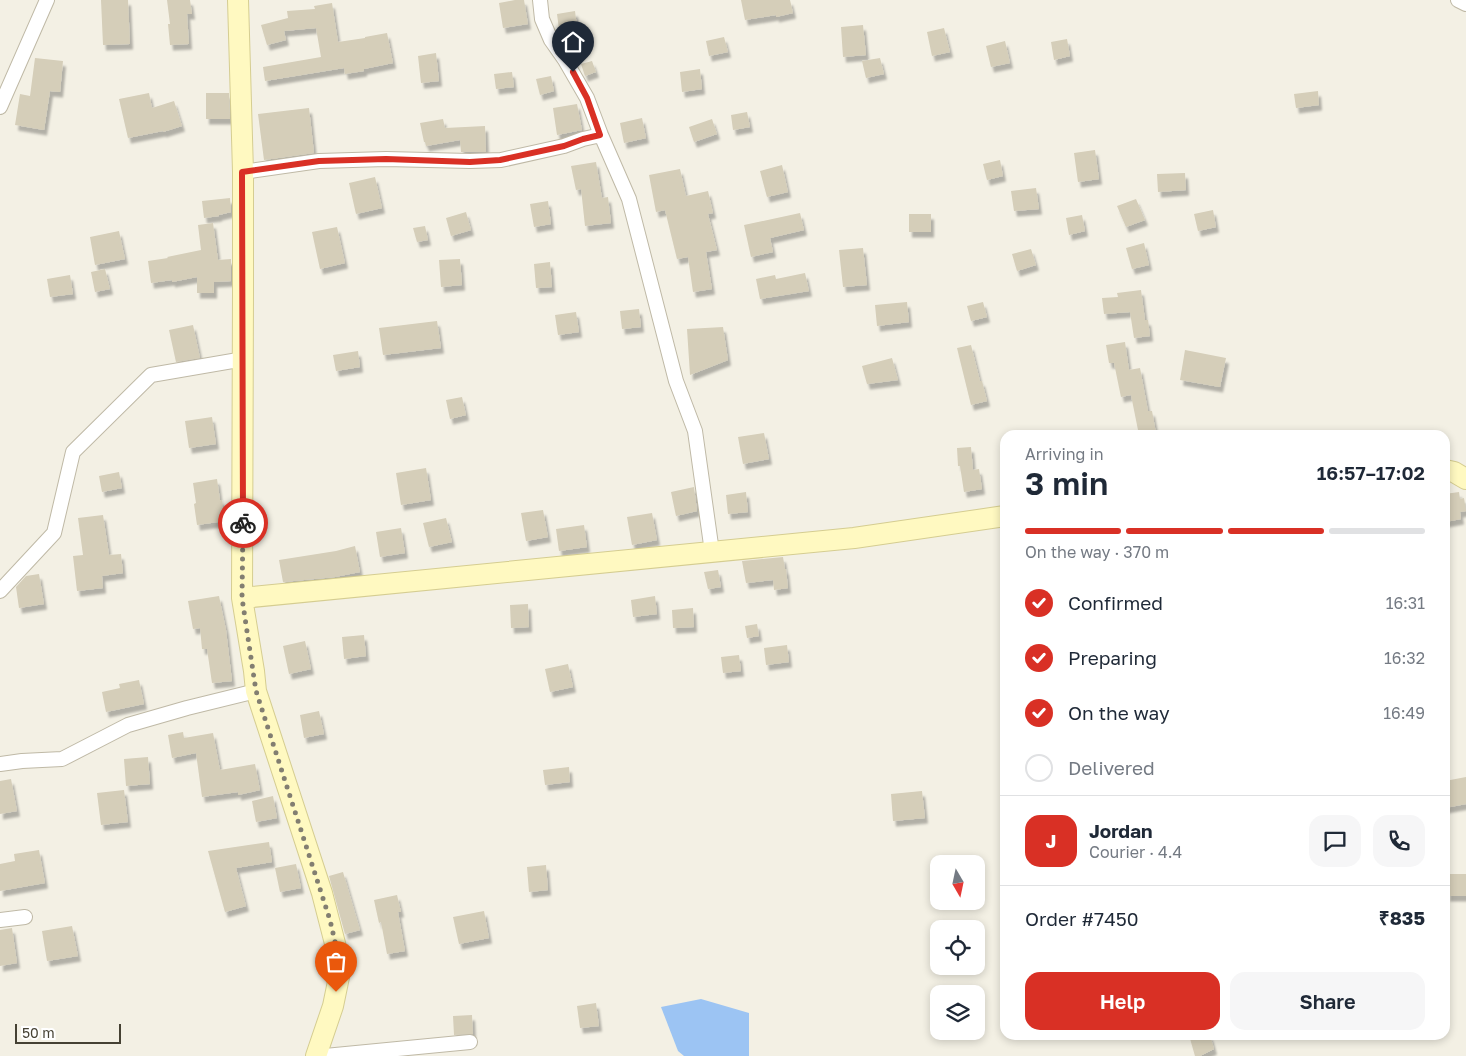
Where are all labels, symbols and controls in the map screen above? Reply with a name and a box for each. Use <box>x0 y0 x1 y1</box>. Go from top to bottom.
pin <box>552 21 594 72</box>
icon: home <box>559 28 587 56</box>
text: Arriving in <box>1025 444 1104 464</box>
text: 16:57–17:02 <box>1317 461 1425 484</box>
text: 3 min <box>1025 464 1108 502</box>
courier <box>218 498 268 548</box>
icon: bike <box>229 509 257 537</box>
text: On the way · 370 m <box>1025 542 1169 562</box>
icon: check <box>1025 589 1053 617</box>
text: Confirmed <box>1068 591 1163 614</box>
text: 16:31 <box>1386 593 1425 613</box>
icon: check <box>1025 644 1053 672</box>
text: Preparing <box>1068 646 1157 669</box>
text: 16:32 <box>1384 648 1425 668</box>
icon: check <box>1025 699 1053 727</box>
text: On the way <box>1068 701 1170 724</box>
text: 16:49 <box>1383 703 1425 723</box>
text: Delivered <box>1068 756 1155 779</box>
button: chat <box>1309 815 1361 867</box>
button: phone <box>1373 815 1425 867</box>
text: Jordan <box>1089 819 1153 842</box>
text: J <box>1046 829 1056 852</box>
text: Courier · 4.4 <box>1089 842 1182 862</box>
north arrow <box>930 855 985 910</box>
map controls <box>930 855 985 1040</box>
text: ₹835 <box>1379 906 1425 929</box>
text: Order #7450 <box>1025 907 1139 930</box>
button: locate <box>930 920 985 975</box>
pin <box>315 941 357 992</box>
icon: bag <box>322 948 350 976</box>
button: Help <box>1025 972 1220 1030</box>
button: Share <box>1230 972 1425 1030</box>
button: layers <box>930 985 985 1040</box>
scale bar <box>15 1021 121 1044</box>
text: 50 m <box>22 1024 55 1041</box>

